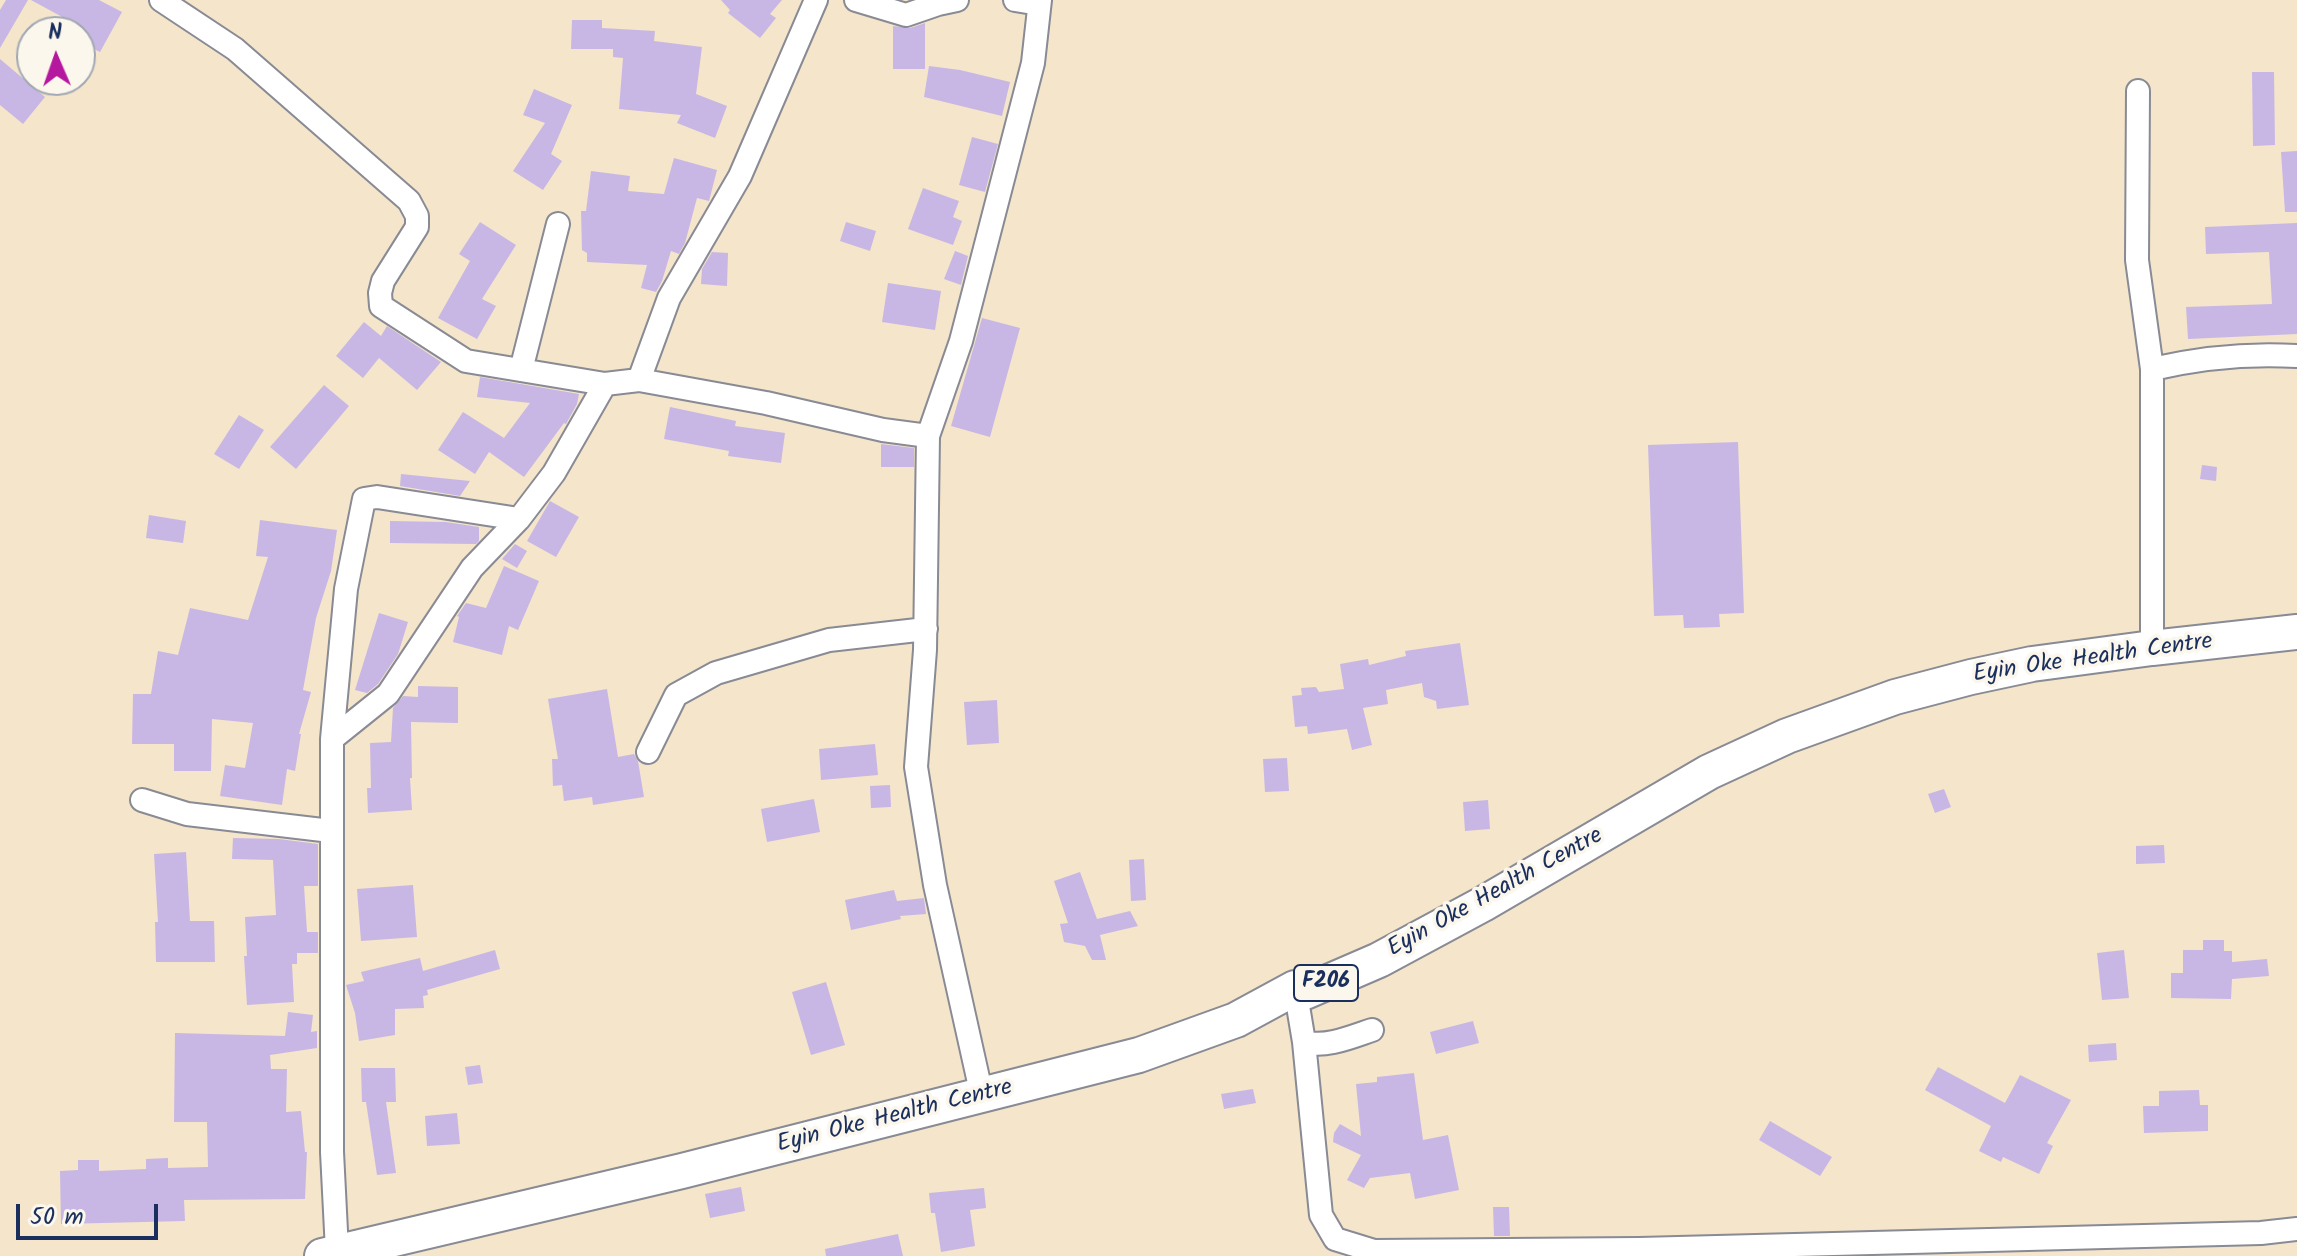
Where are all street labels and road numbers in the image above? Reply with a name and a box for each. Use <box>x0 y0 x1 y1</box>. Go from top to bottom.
street label: Eyin Oke Health Centre <box>1971 629 2215 691</box>
street label: Eyin Oke Health Centre <box>1383 823 1609 965</box>
road number: F206 <box>1294 965 1358 1001</box>
street label: Eyin Oke Health Centre <box>774 1075 1016 1161</box>

